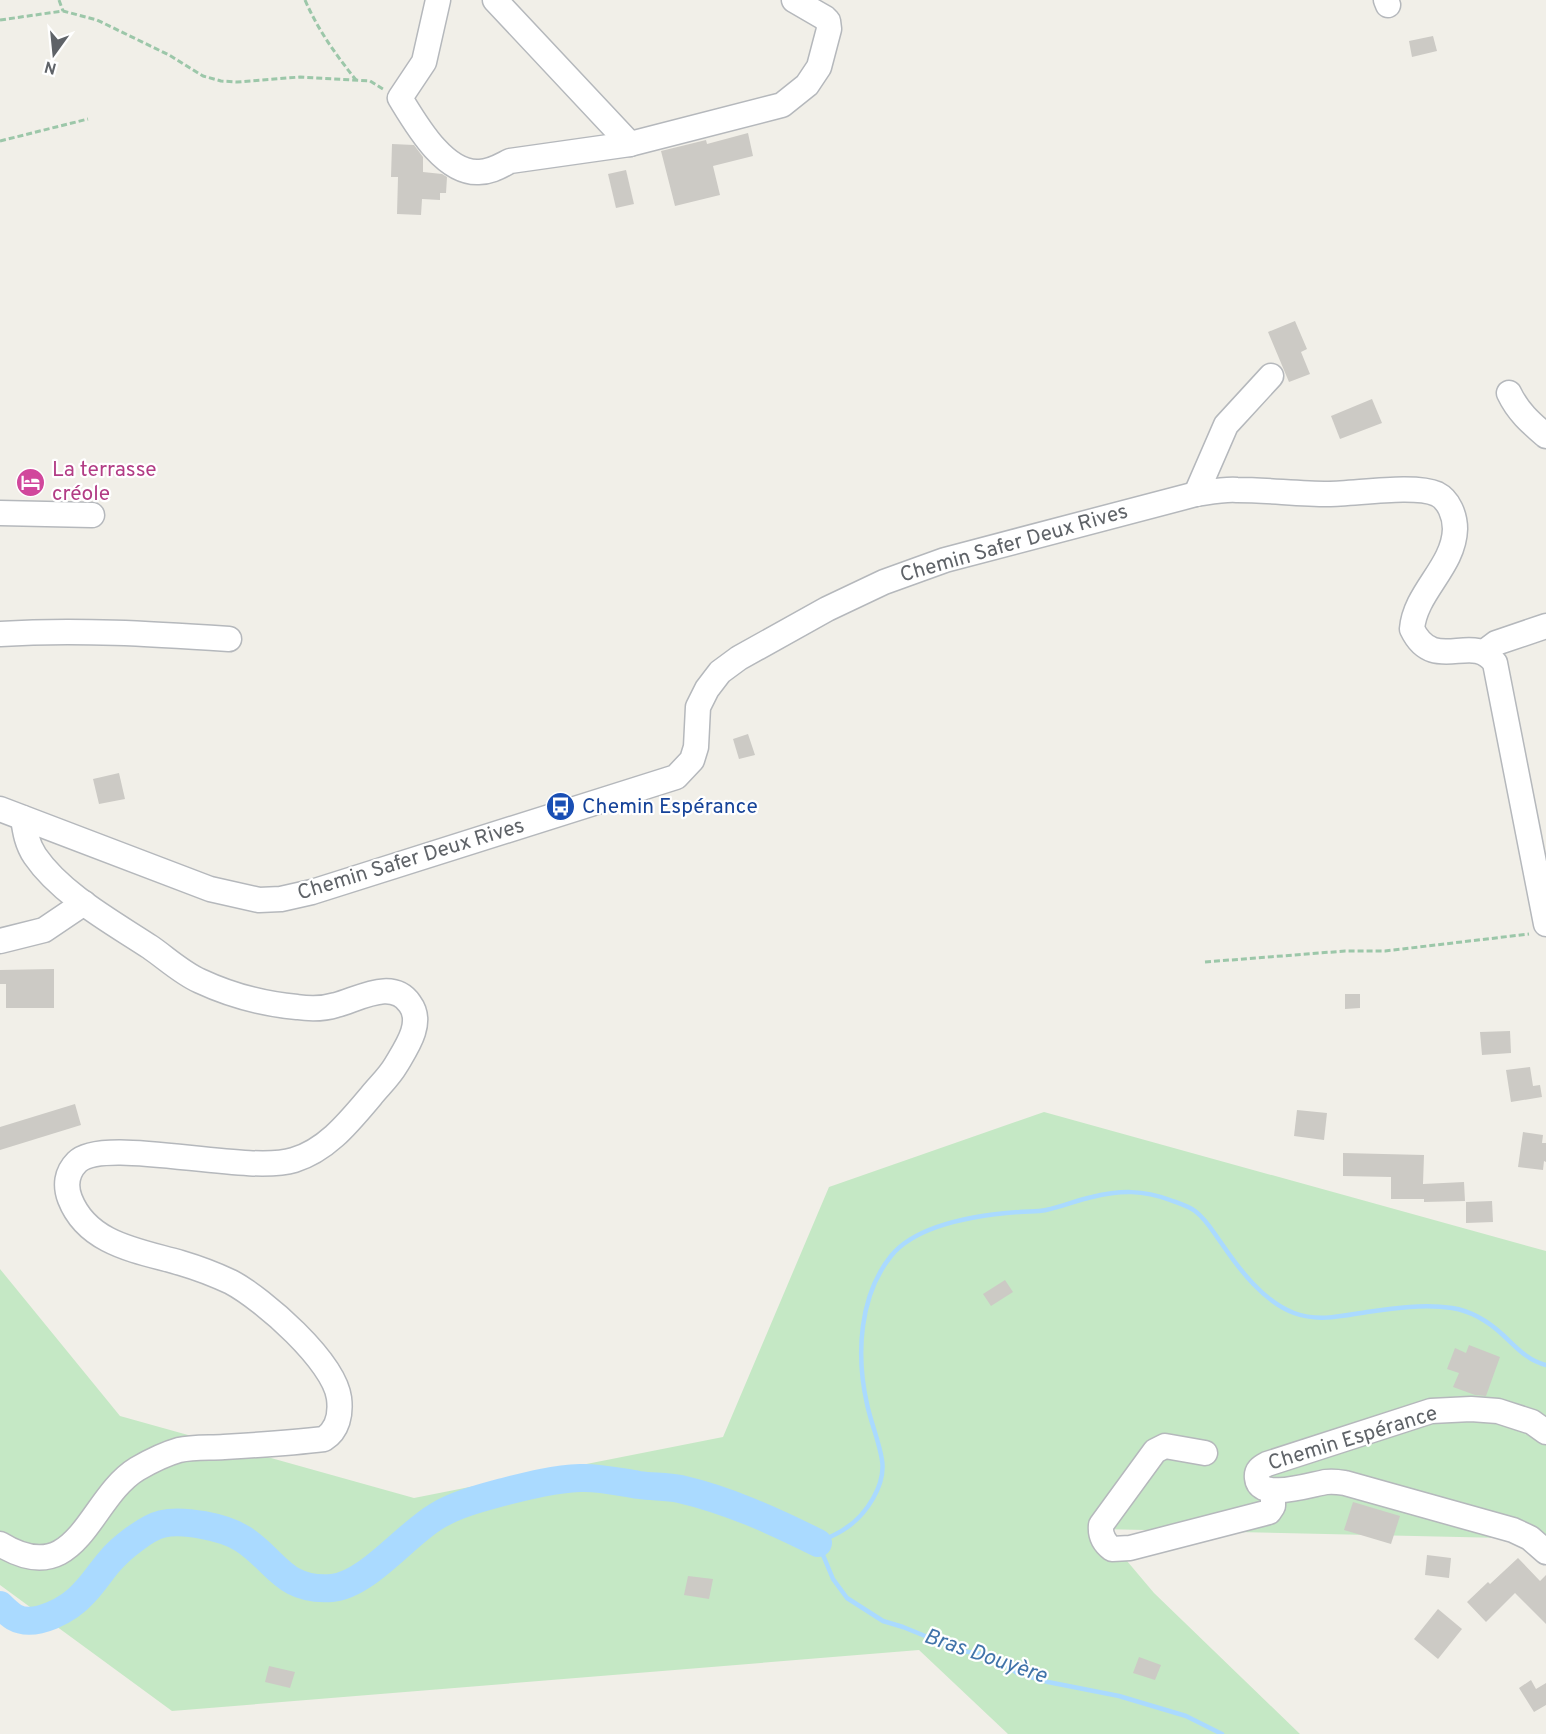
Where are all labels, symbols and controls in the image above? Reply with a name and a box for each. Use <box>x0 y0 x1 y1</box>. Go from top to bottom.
north arrow <box>24 24 84 84</box>
text: N <box>42 55 59 78</box>
place label: La terrasse créole <box>52 457 157 508</box>
hotel icon: La terrasse créole <box>15 466 47 498</box>
street label: Chemin Safer Deux Rives <box>897 499 1131 589</box>
bus stop icon: Chemin Espérance <box>545 791 577 823</box>
place label: Chemin Espérance <box>582 794 758 821</box>
street label: Chemin Safer Deux Rives <box>294 813 528 907</box>
street label: Chemin Espérance <box>1265 1400 1441 1478</box>
water label: Bras Douyère <box>920 1623 1050 1691</box>

